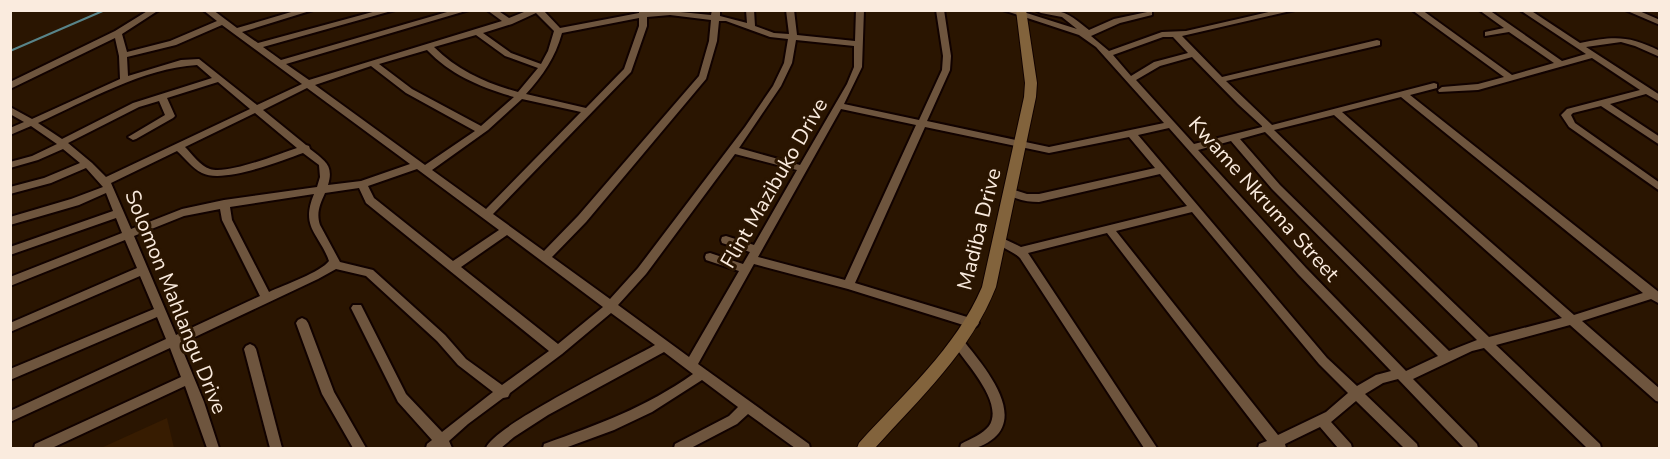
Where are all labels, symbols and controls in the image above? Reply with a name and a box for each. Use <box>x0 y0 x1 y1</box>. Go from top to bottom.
street label: Flint Mazibuko Drive <box>714 93 834 273</box>
street label: Kwame Nkruma Street <box>1182 111 1346 288</box>
street label: Madiba Drive <box>950 165 1008 293</box>
street label: Solomon Mahlangu Drive <box>118 186 234 418</box>

